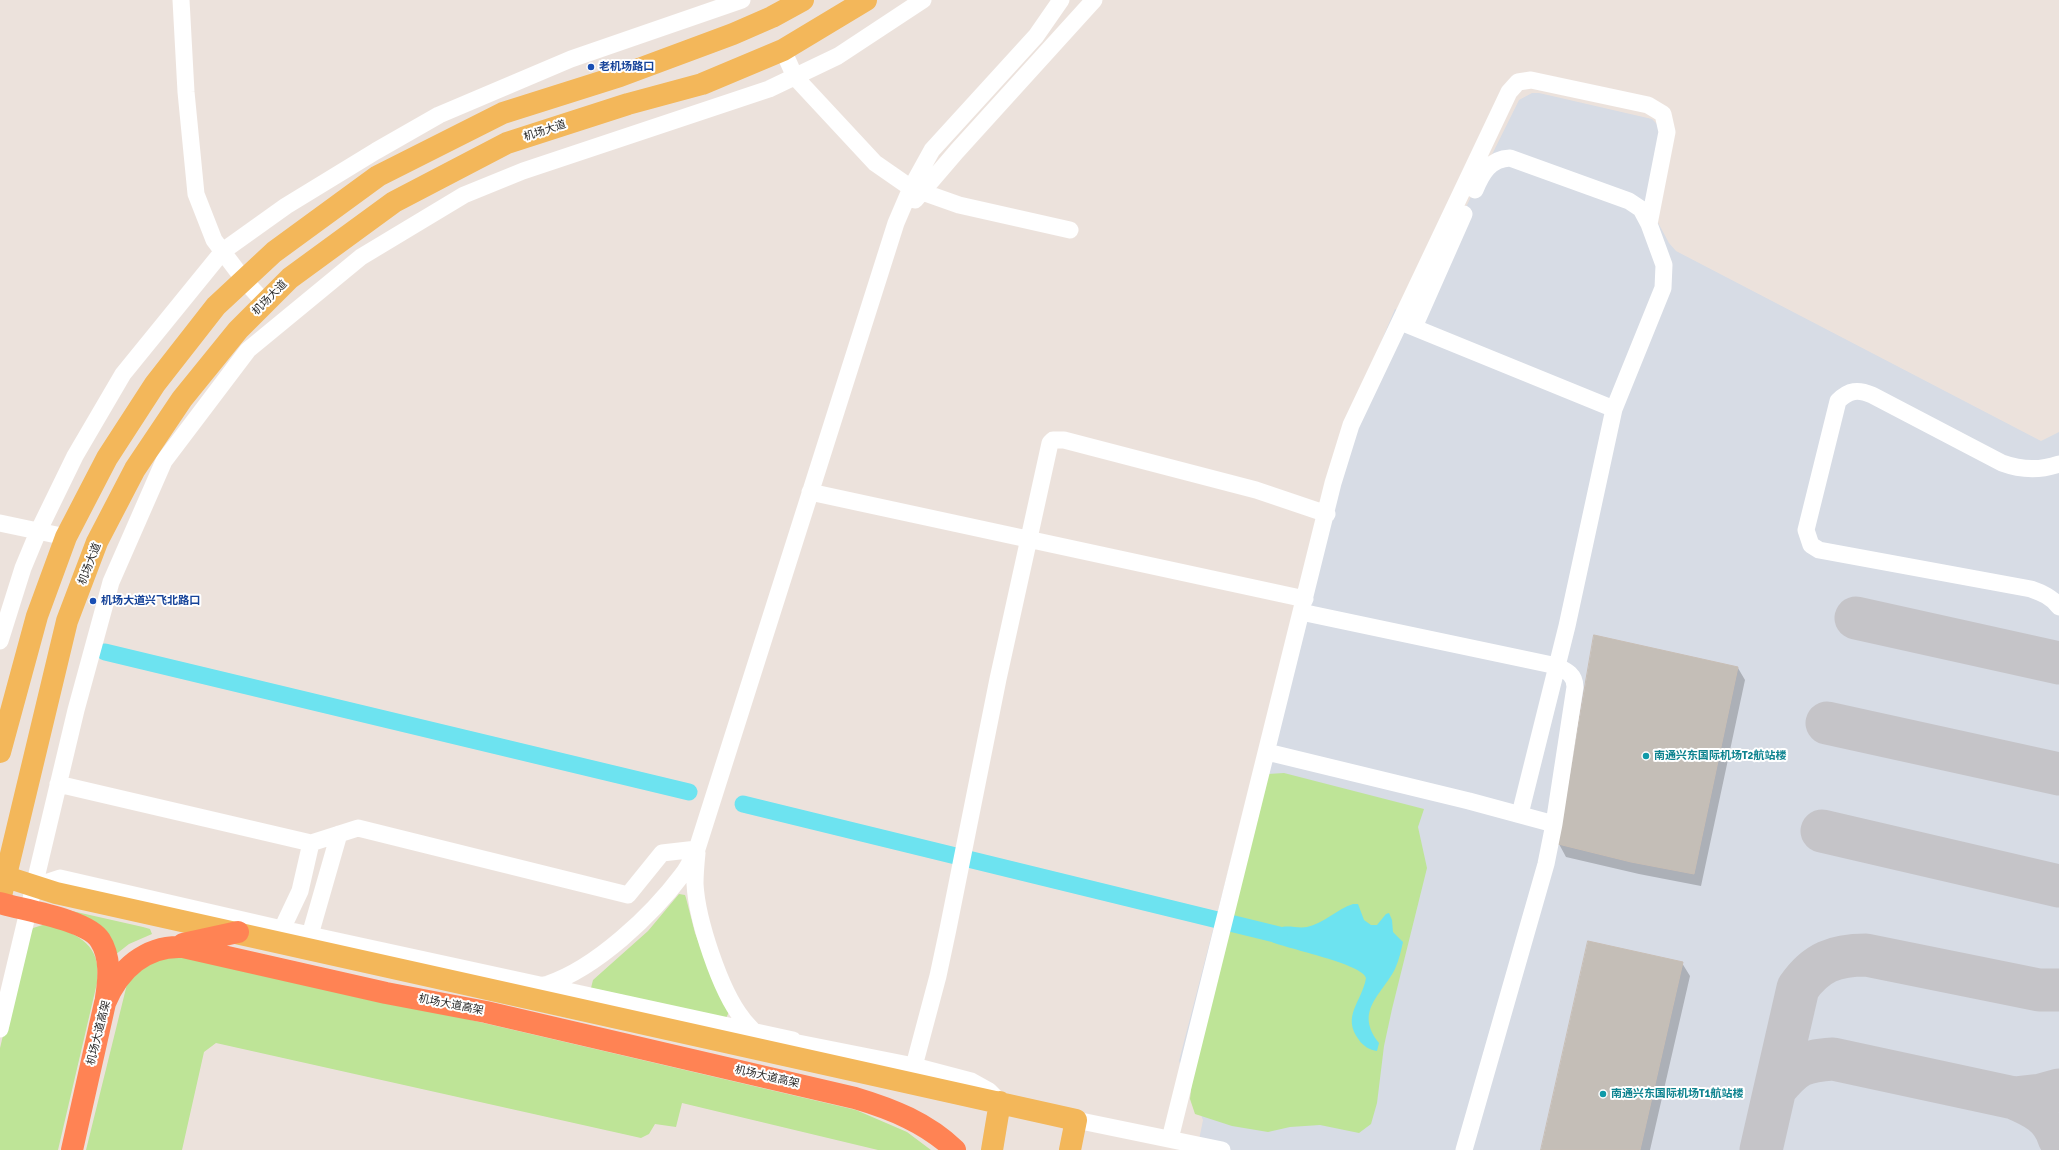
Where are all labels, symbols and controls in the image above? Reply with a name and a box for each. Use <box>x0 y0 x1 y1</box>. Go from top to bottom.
place label: 老机场路口 <box>599 60 654 74</box>
marker: 老机场路口 <box>586 62 596 72</box>
street label: 机场大道 <box>522 118 568 144</box>
street label: 机场大道 <box>250 278 290 318</box>
street label: 机场大道 <box>76 541 104 587</box>
place label: 机场大道兴飞北路口 <box>101 594 200 608</box>
marker: 机场大道兴飞北路口 <box>88 596 98 606</box>
place label: 南通兴东国际机场T2航站楼 <box>1654 749 1787 763</box>
marker: 南通兴东国际机场T2航站楼 <box>1641 751 1651 761</box>
street label: 机场大道高架 <box>417 992 485 1018</box>
street label: 机场大道高架 <box>85 999 113 1067</box>
street label: 机场大道高架 <box>733 1063 801 1091</box>
place label: 南通兴东国际机场T1航站楼 <box>1611 1087 1744 1101</box>
marker: 南通兴东国际机场T1航站楼 <box>1598 1089 1608 1099</box>

